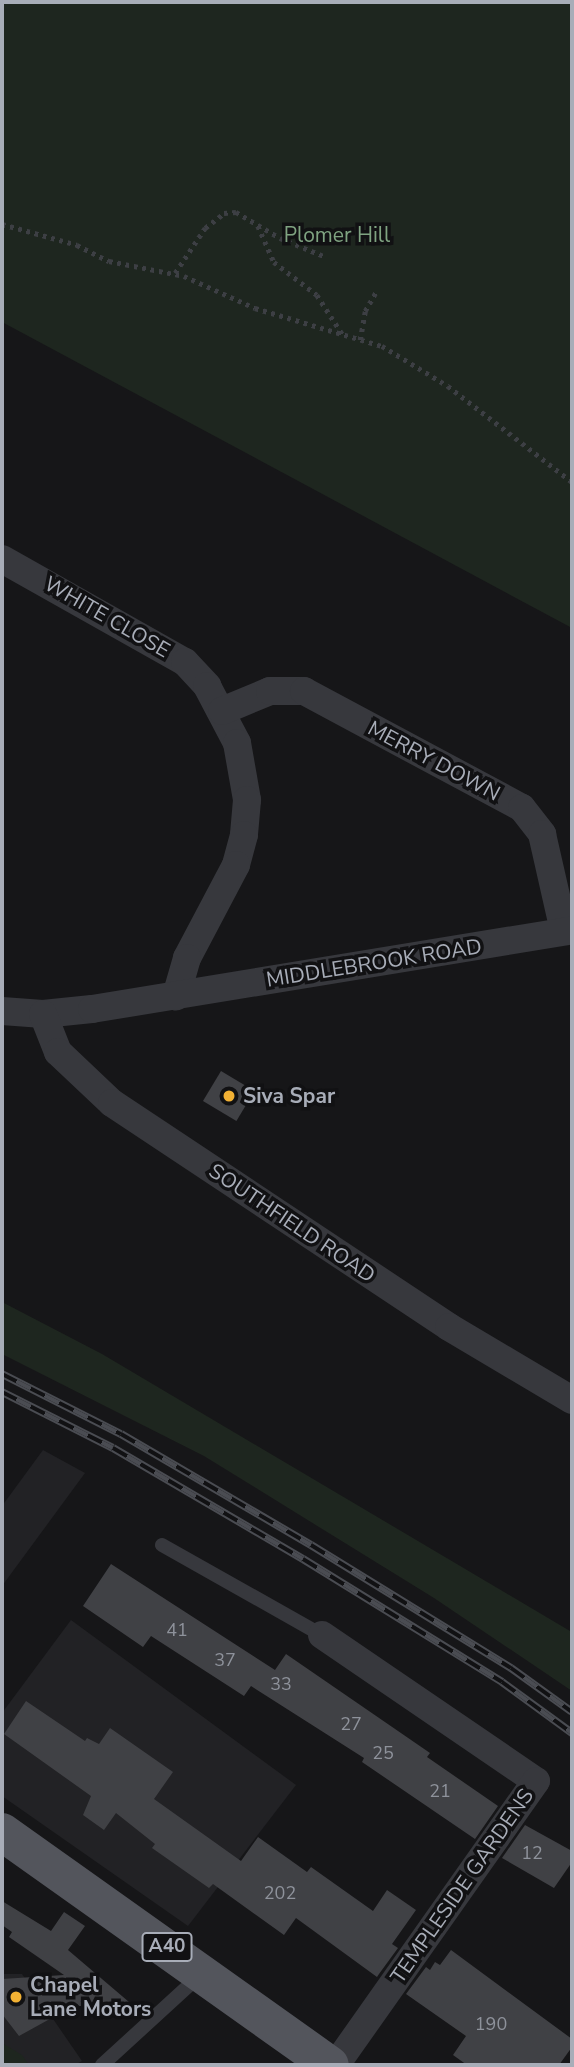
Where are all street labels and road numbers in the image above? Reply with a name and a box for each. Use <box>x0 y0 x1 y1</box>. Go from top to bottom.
street label: WHITE CLOSE <box>40 571 174 663</box>
street label: MERRY DOWN <box>364 716 504 806</box>
street label: MIDDLEBROOK ROAD <box>265 934 483 992</box>
street label: SOUTHFIELD ROAD <box>204 1158 380 1288</box>
street label: TEMPLESIDE GARDENS <box>385 1784 539 1988</box>
road number: A40 <box>141 1932 193 1963</box>

